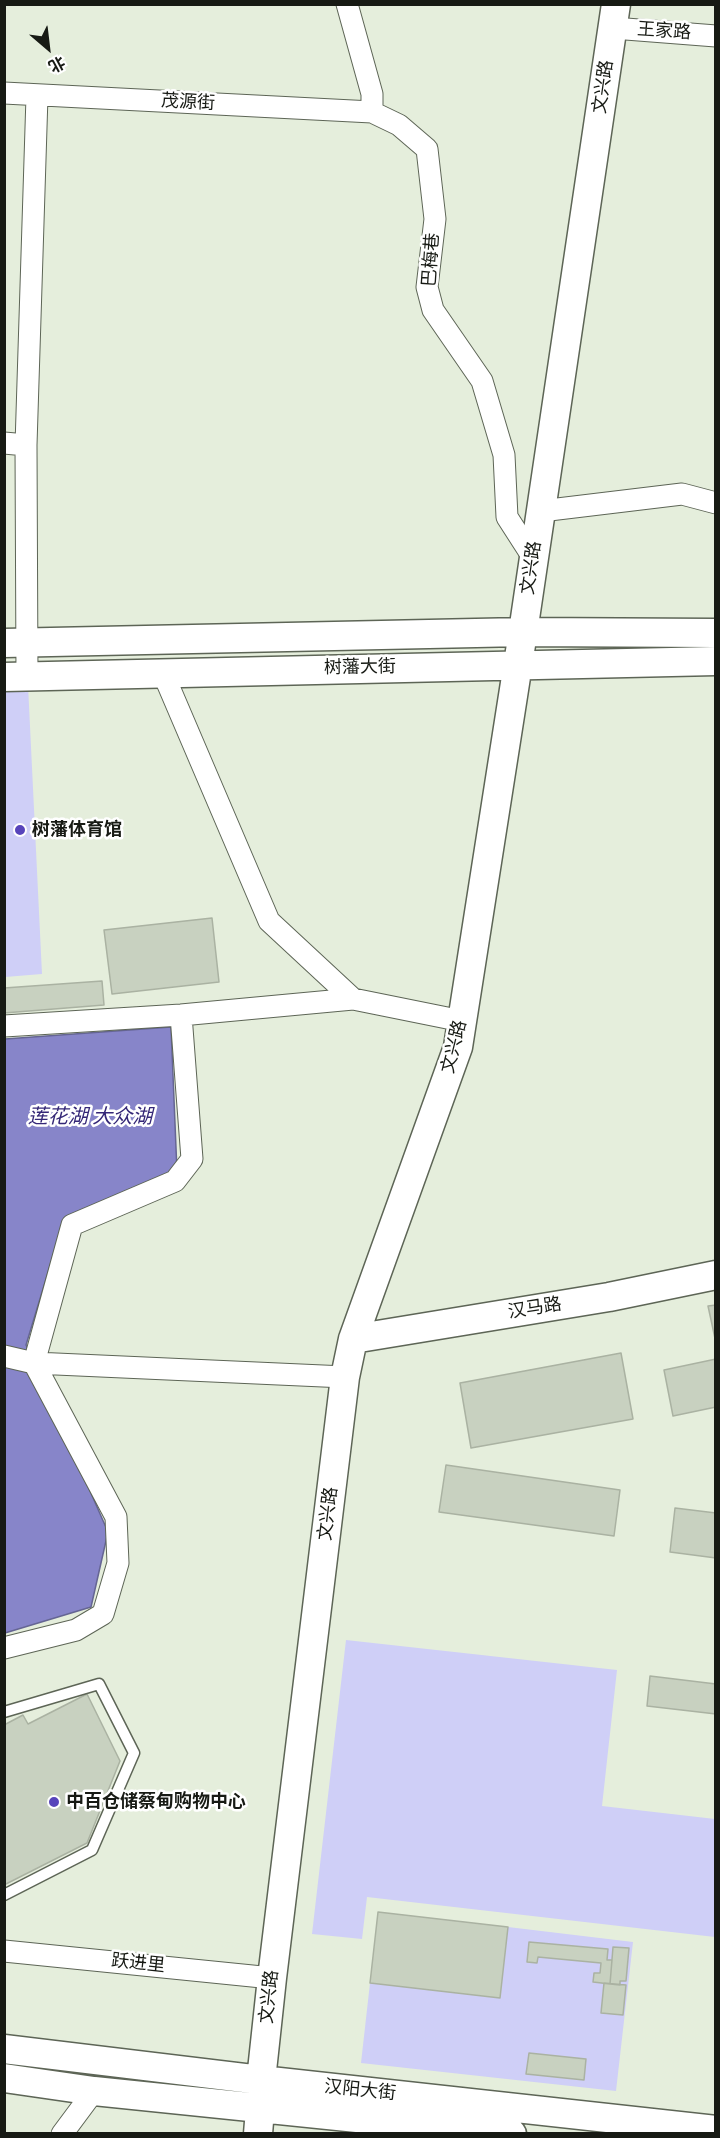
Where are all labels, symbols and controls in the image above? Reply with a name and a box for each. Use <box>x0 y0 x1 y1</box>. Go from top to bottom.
north arrow <box>18 18 78 78</box>
street label: 王家路 <box>636 19 692 45</box>
text: 北 <box>45 52 68 76</box>
street label: 文兴路 <box>590 59 618 115</box>
street label: 茂源街 <box>160 91 216 115</box>
street label: 巴梅巷 <box>419 232 445 288</box>
street label: 文兴路 <box>518 540 546 596</box>
street label: 树藩大街 <box>324 657 396 679</box>
place label: 树藩体育馆 <box>32 819 122 841</box>
marker: 树藩体育馆 <box>13 823 27 837</box>
street label: 文兴路 <box>438 1018 472 1076</box>
water label: 莲花湖 大众湖 <box>28 1106 152 1130</box>
street label: 汉马路 <box>507 1294 563 1324</box>
street label: 文兴路 <box>315 1486 343 1542</box>
place label: 中百仓储蔡甸购物中心 <box>66 1791 246 1813</box>
marker: 中百仓储蔡甸购物中心 <box>47 1795 61 1809</box>
street label: 跃进里 <box>110 1950 166 1978</box>
street label: 文兴路 <box>256 1969 284 2025</box>
street label: 汉阳大街 <box>323 2076 397 2106</box>

